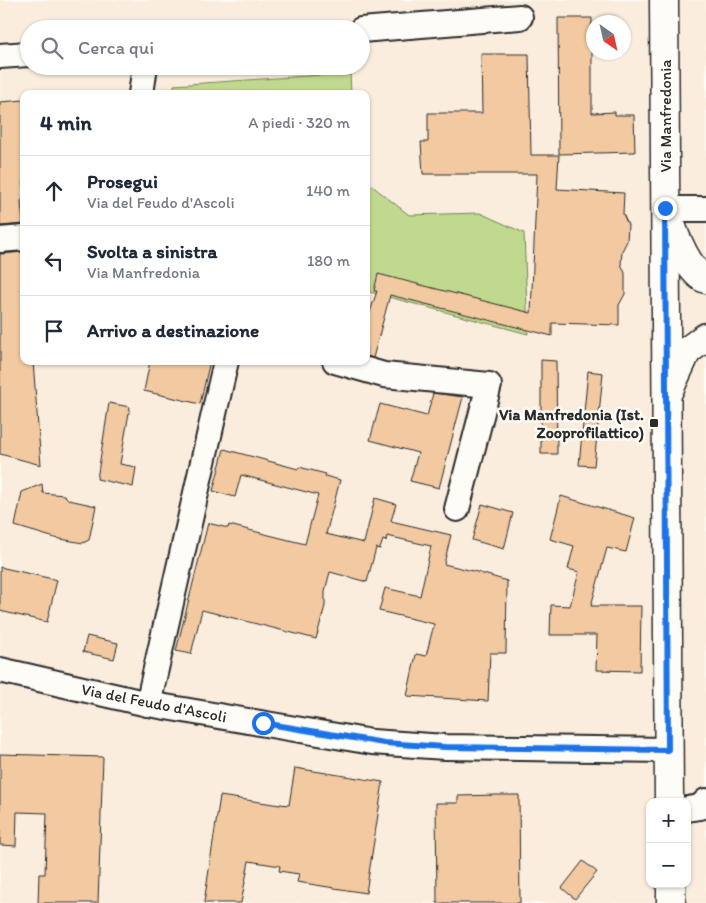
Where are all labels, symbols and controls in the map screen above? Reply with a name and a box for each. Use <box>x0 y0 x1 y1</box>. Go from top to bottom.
north arrow <box>586 15 631 60</box>
search box <box>20 20 370 75</box>
icon: search <box>38 34 66 62</box>
text: Cerca qui <box>78 36 154 59</box>
street label: Via Manfredonia <box>656 59 675 173</box>
text: 4 min <box>40 110 92 135</box>
text: A piedi · 320 m <box>248 113 350 132</box>
text: Prosegui <box>87 170 158 193</box>
icon: ahead <box>40 177 68 205</box>
text: 140 m <box>306 181 350 200</box>
text: Via del Feudo d'Ascoli <box>87 193 235 212</box>
route end <box>654 197 677 220</box>
text: Svolta a sinistra <box>87 240 217 263</box>
icon: left <box>40 247 68 275</box>
text: 180 m <box>307 251 350 270</box>
text: Via Manfredonia <box>87 263 200 282</box>
icon: arrive <box>40 317 68 345</box>
text: Arrivo a destinazione <box>87 319 259 342</box>
place label: Via Manfredonia (Ist. Zooprofilattico) <box>499 405 644 443</box>
marker: Via Manfredonia (Ist. Zooprofilattico) <box>648 417 660 429</box>
street label: Via del Feudo d'Ascoli <box>80 680 228 726</box>
route start <box>252 712 275 735</box>
map controls <box>646 798 691 888</box>
button: + <box>646 798 691 843</box>
button: − <box>646 843 691 888</box>

